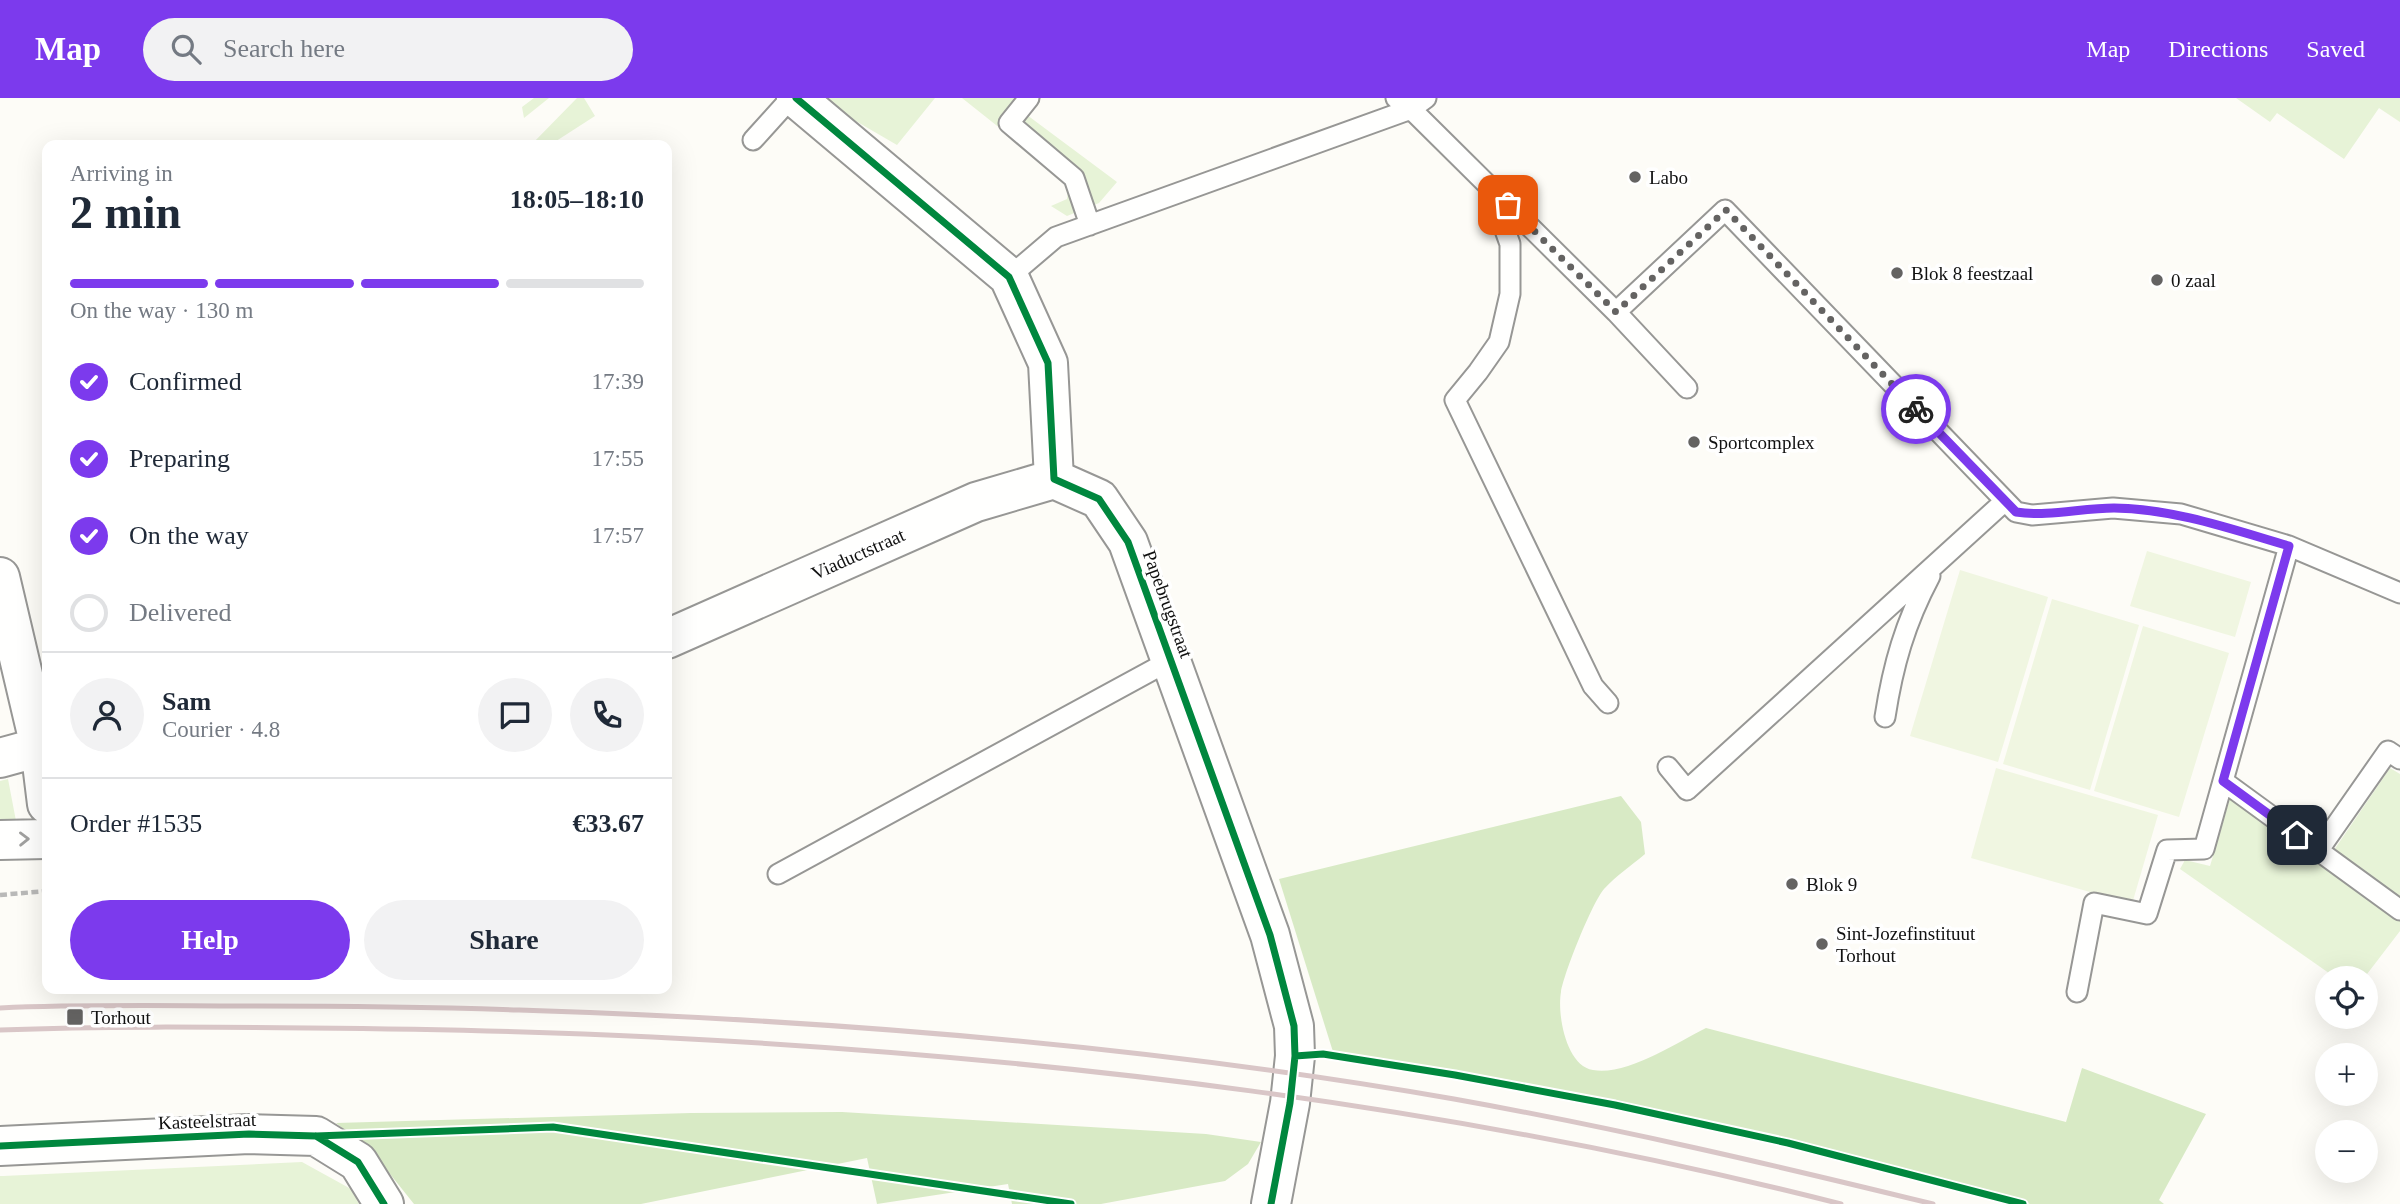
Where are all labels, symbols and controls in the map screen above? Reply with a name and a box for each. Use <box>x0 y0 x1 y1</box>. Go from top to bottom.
search box <box>143 18 633 81</box>
icon: search <box>167 30 205 68</box>
text: Map <box>35 31 101 67</box>
text: Search here <box>223 34 345 63</box>
text: Map <box>2086 36 2130 62</box>
text: Directions <box>2168 36 2268 62</box>
text: Saved <box>2306 36 2365 62</box>
text: Arriving in <box>70 161 173 186</box>
place label: Labo <box>1649 167 1688 188</box>
marker: Labo <box>1627 169 1643 185</box>
pin <box>1478 175 1538 235</box>
text: 18:05–18:10 <box>510 185 644 214</box>
icon: bag <box>1489 186 1527 224</box>
text: 2 min <box>70 187 181 238</box>
place label: Blok 8 feestzaal <box>1911 263 2033 284</box>
marker: Blok 8 feestzaal <box>1889 265 1905 281</box>
place label: 0 zaal <box>2171 270 2216 291</box>
marker: 0 zaal <box>2149 272 2165 288</box>
text: On the way · 130 m <box>70 298 253 323</box>
icon: check <box>70 363 108 401</box>
text: Confirmed <box>129 367 242 396</box>
text: 17:39 <box>592 369 644 394</box>
courier <box>1881 374 1951 444</box>
icon: bike <box>1897 390 1935 428</box>
place label: Sportcomplex <box>1708 432 1815 453</box>
marker: Sportcomplex <box>1686 434 1702 450</box>
icon: check <box>70 440 108 478</box>
text: Preparing <box>129 444 230 473</box>
text: 17:55 <box>592 446 644 471</box>
icon: check <box>70 517 108 555</box>
text: On the way <box>129 521 249 550</box>
text: 17:57 <box>592 523 644 548</box>
street label: Viaductstraat <box>808 524 909 584</box>
street label: Papebrugstraat <box>1139 547 1197 661</box>
text: Delivered <box>129 598 232 627</box>
button: person <box>70 678 144 752</box>
button: chat <box>478 678 552 752</box>
button: phone <box>570 678 644 752</box>
text: Sam <box>162 687 211 716</box>
text: Courier · 4.8 <box>162 717 280 742</box>
pin <box>2267 805 2327 865</box>
text: Order #1535 <box>70 809 202 838</box>
text: €33.67 <box>573 809 644 838</box>
icon: home <box>2278 816 2316 854</box>
one-way arrow <box>19 831 29 847</box>
place label: Blok 9 <box>1806 874 1857 895</box>
marker: Blok 9 <box>1784 876 1800 892</box>
button: Help <box>70 900 350 980</box>
button: Share <box>364 900 644 980</box>
place label: Sint-Jozefinstituut Torhout <box>1836 923 1976 966</box>
marker: Sint-Jozefinstituut Torhout <box>1814 936 1830 952</box>
map controls <box>2315 966 2378 1183</box>
button: locate <box>2315 966 2378 1029</box>
marker: Torhout <box>65 1007 85 1027</box>
place label: Torhout <box>91 1007 152 1028</box>
button: + <box>2315 1043 2378 1106</box>
street label: Kasteelstraat <box>158 1109 257 1133</box>
button: − <box>2315 1120 2378 1183</box>

